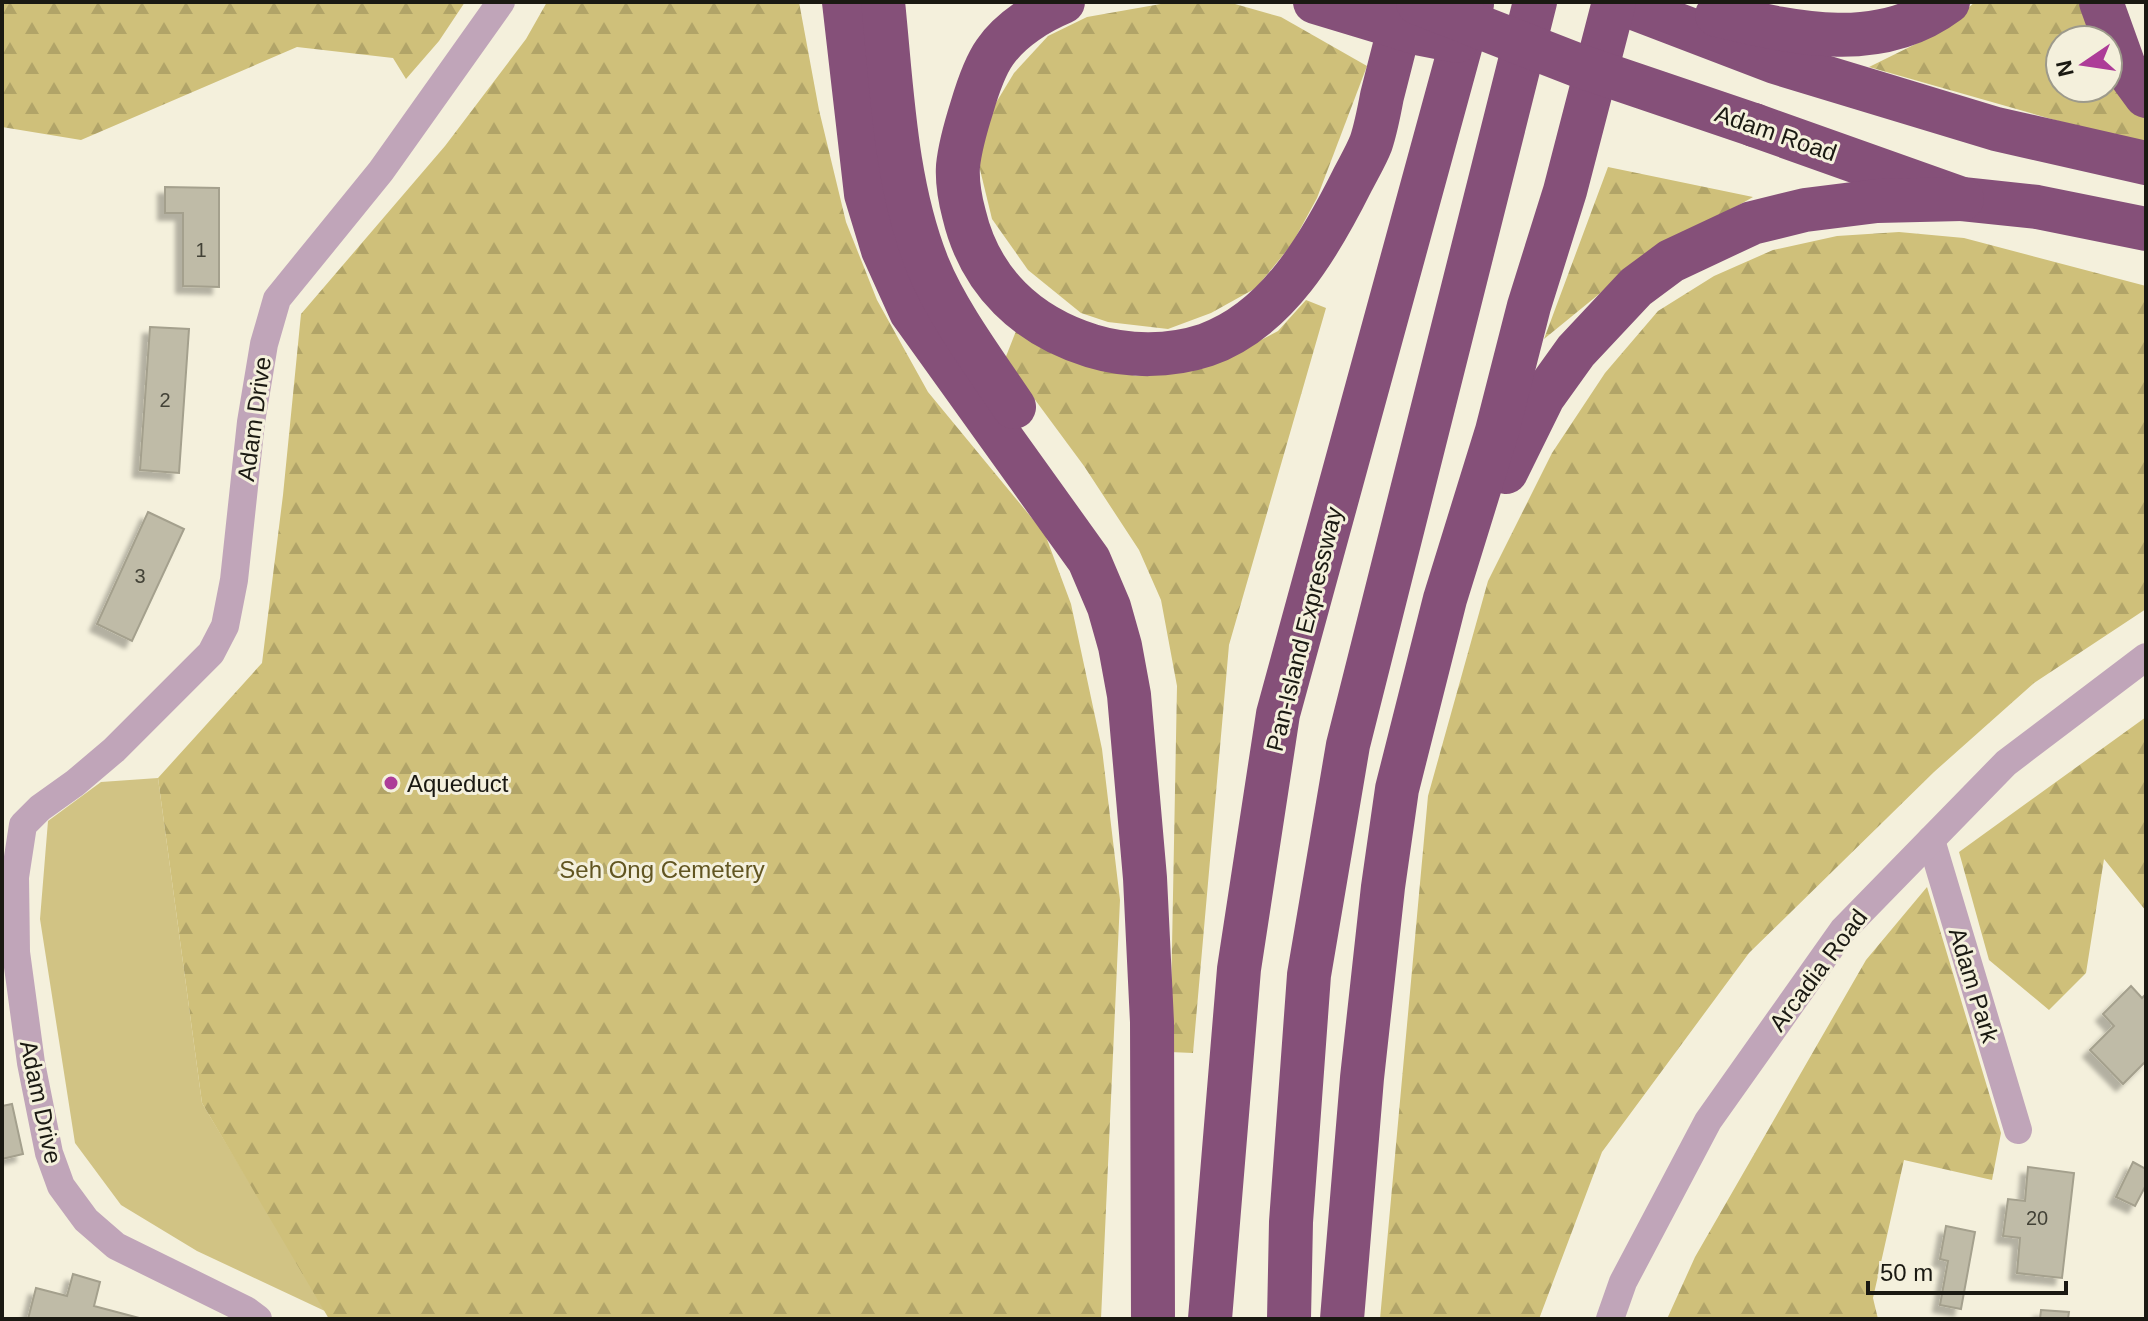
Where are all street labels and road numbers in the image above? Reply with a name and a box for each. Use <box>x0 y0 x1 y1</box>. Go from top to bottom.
street label: Adam Road <box>1712 100 1840 166</box>
street label: Adam Drive <box>232 355 276 483</box>
street label: Pan-Island Expressway <box>1261 504 1347 754</box>
street label: Arcadia Road <box>1763 904 1873 1036</box>
street label: Adam Park <box>1944 924 2005 1047</box>
street label: Adam Drive <box>15 1038 67 1166</box>

